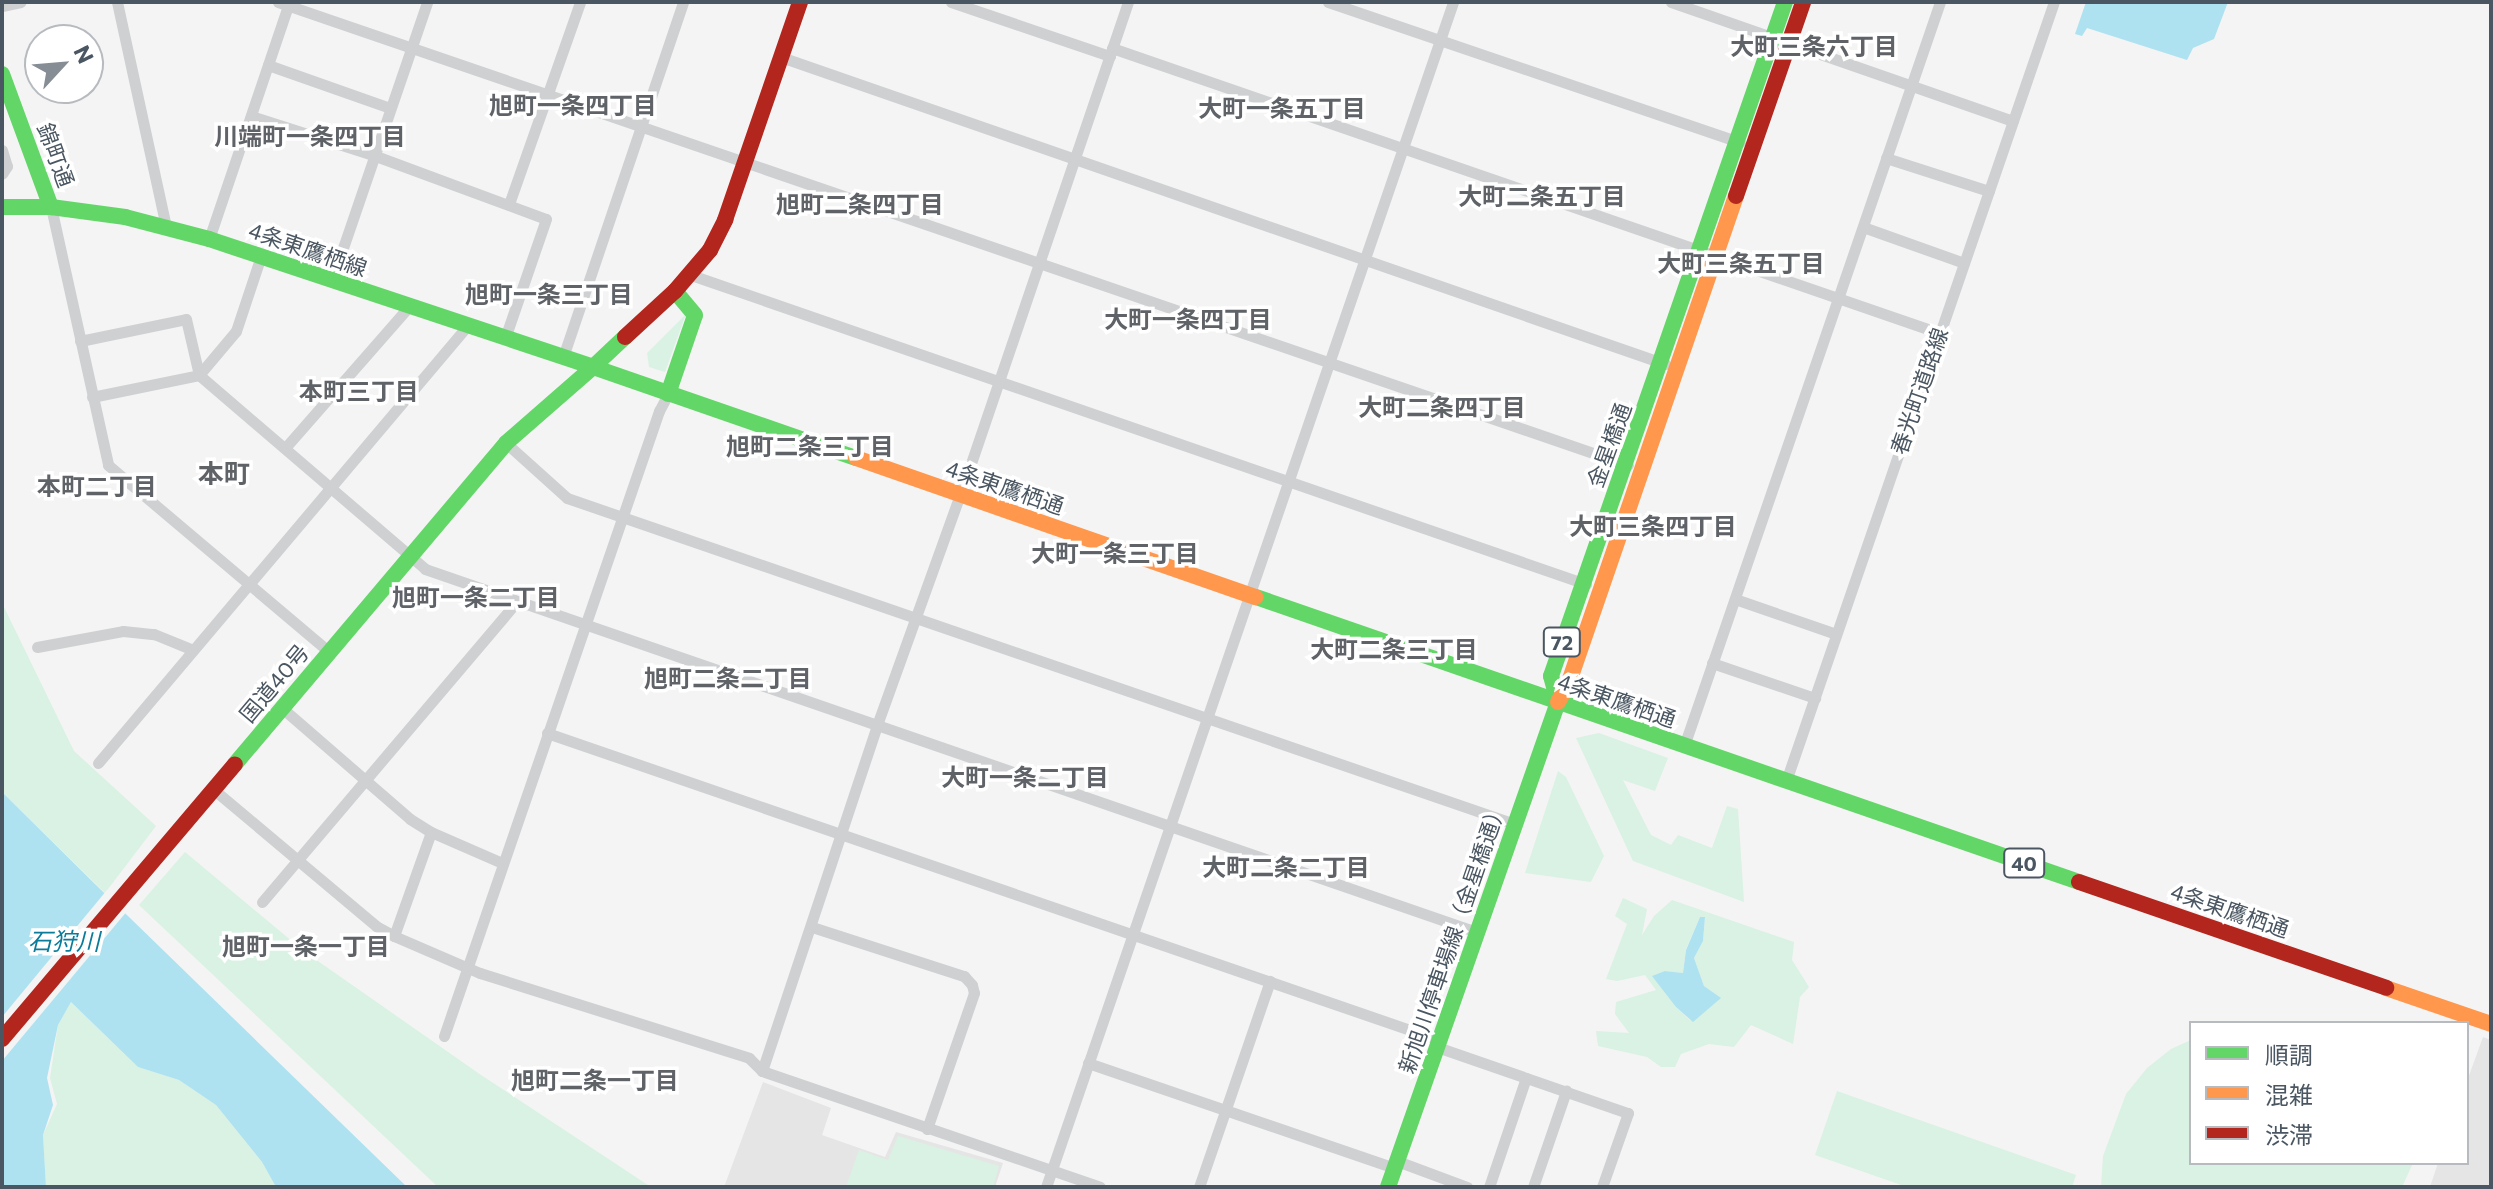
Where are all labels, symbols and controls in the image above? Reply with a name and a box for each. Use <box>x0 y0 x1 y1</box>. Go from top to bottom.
north arrow <box>24 24 104 104</box>
district label: 大町三条六丁目 <box>1730 32 1898 60</box>
text: N <box>68 41 100 67</box>
district label: 旭町一条四丁目 <box>489 91 657 119</box>
district label: 大町一条五丁目 <box>1198 94 1366 122</box>
street label: 錦町通 <box>32 119 80 191</box>
district label: 川端町一条四丁目 <box>214 122 406 150</box>
district label: 大町二条五丁目 <box>1458 182 1626 210</box>
district label: 旭町二条四丁目 <box>776 190 944 218</box>
street label: 4条東鷹栖線 <box>245 216 371 282</box>
district label: 大町三条五丁目 <box>1657 249 1825 277</box>
district label: 旭町一条三丁目 <box>465 280 633 308</box>
district label: 大町一条四丁目 <box>1104 305 1272 333</box>
street label: 春光町道路線 <box>1885 324 1953 458</box>
district label: 本町三丁目 <box>299 377 419 405</box>
district label: 大町二条四丁目 <box>1358 393 1526 421</box>
street label: 金星橋通 <box>1582 399 1636 491</box>
district label: 旭町二条三丁目 <box>726 432 894 460</box>
street label: 4条東鷹栖通 <box>942 454 1068 520</box>
district label: 本町 <box>198 457 250 489</box>
district label: 本町二丁目 <box>37 472 157 500</box>
district label: 大町三条四丁目 <box>1569 512 1737 540</box>
district label: 大町一条三丁目 <box>1031 539 1199 567</box>
district label: 旭町一条二丁目 <box>392 583 560 611</box>
road number: 72 <box>1542 626 1582 658</box>
district label: 大町二条三丁目 <box>1310 635 1478 663</box>
street label: 国道40号 <box>234 639 314 727</box>
district label: 旭町二条二丁目 <box>644 664 812 692</box>
street label: 4条東鷹栖通 <box>1554 667 1680 733</box>
district label: 大町一条二丁目 <box>941 763 1109 791</box>
street label: 新旭川停車場線（金星橋通） <box>1393 797 1511 1077</box>
road number: 40 <box>2002 847 2046 879</box>
district label: 大町二条二丁目 <box>1202 853 1370 881</box>
street label: 4条東鷹栖通 <box>2167 877 2293 943</box>
water label: 石狩川 <box>28 927 100 955</box>
district label: 旭町一条一丁目 <box>222 932 390 960</box>
legend <box>2189 1021 2469 1165</box>
text: 順調 <box>2265 1040 2313 1069</box>
district label: 旭町二条一丁目 <box>511 1066 679 1094</box>
text: 混雑 <box>2265 1080 2313 1109</box>
text: 渋滞 <box>2265 1120 2313 1149</box>

